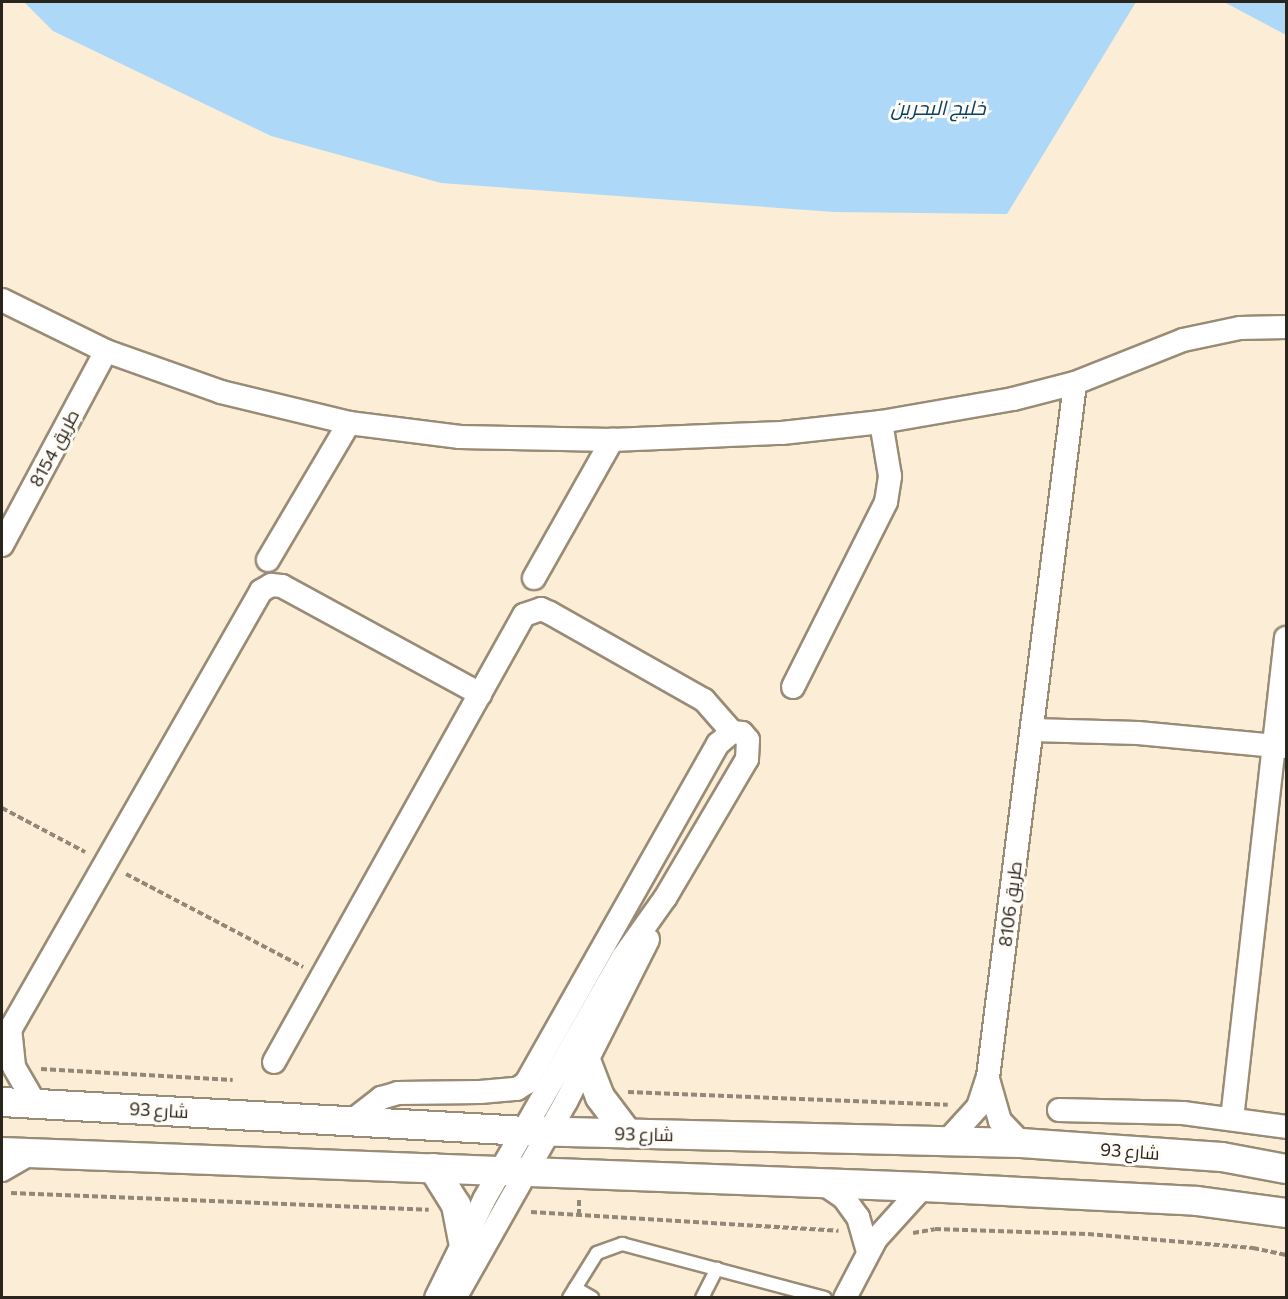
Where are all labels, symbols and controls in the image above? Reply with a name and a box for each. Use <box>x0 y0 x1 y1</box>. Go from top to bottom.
water label: خليج البحرين <box>890 95 986 119</box>
street label: طريق 8154 <box>25 406 83 490</box>
street label: طريق 8106 <box>994 860 1026 948</box>
street label: شارع 93 <box>129 1098 189 1122</box>
street label: شارع 93 <box>614 1123 674 1145</box>
street label: شارع 93 <box>1100 1138 1160 1164</box>

